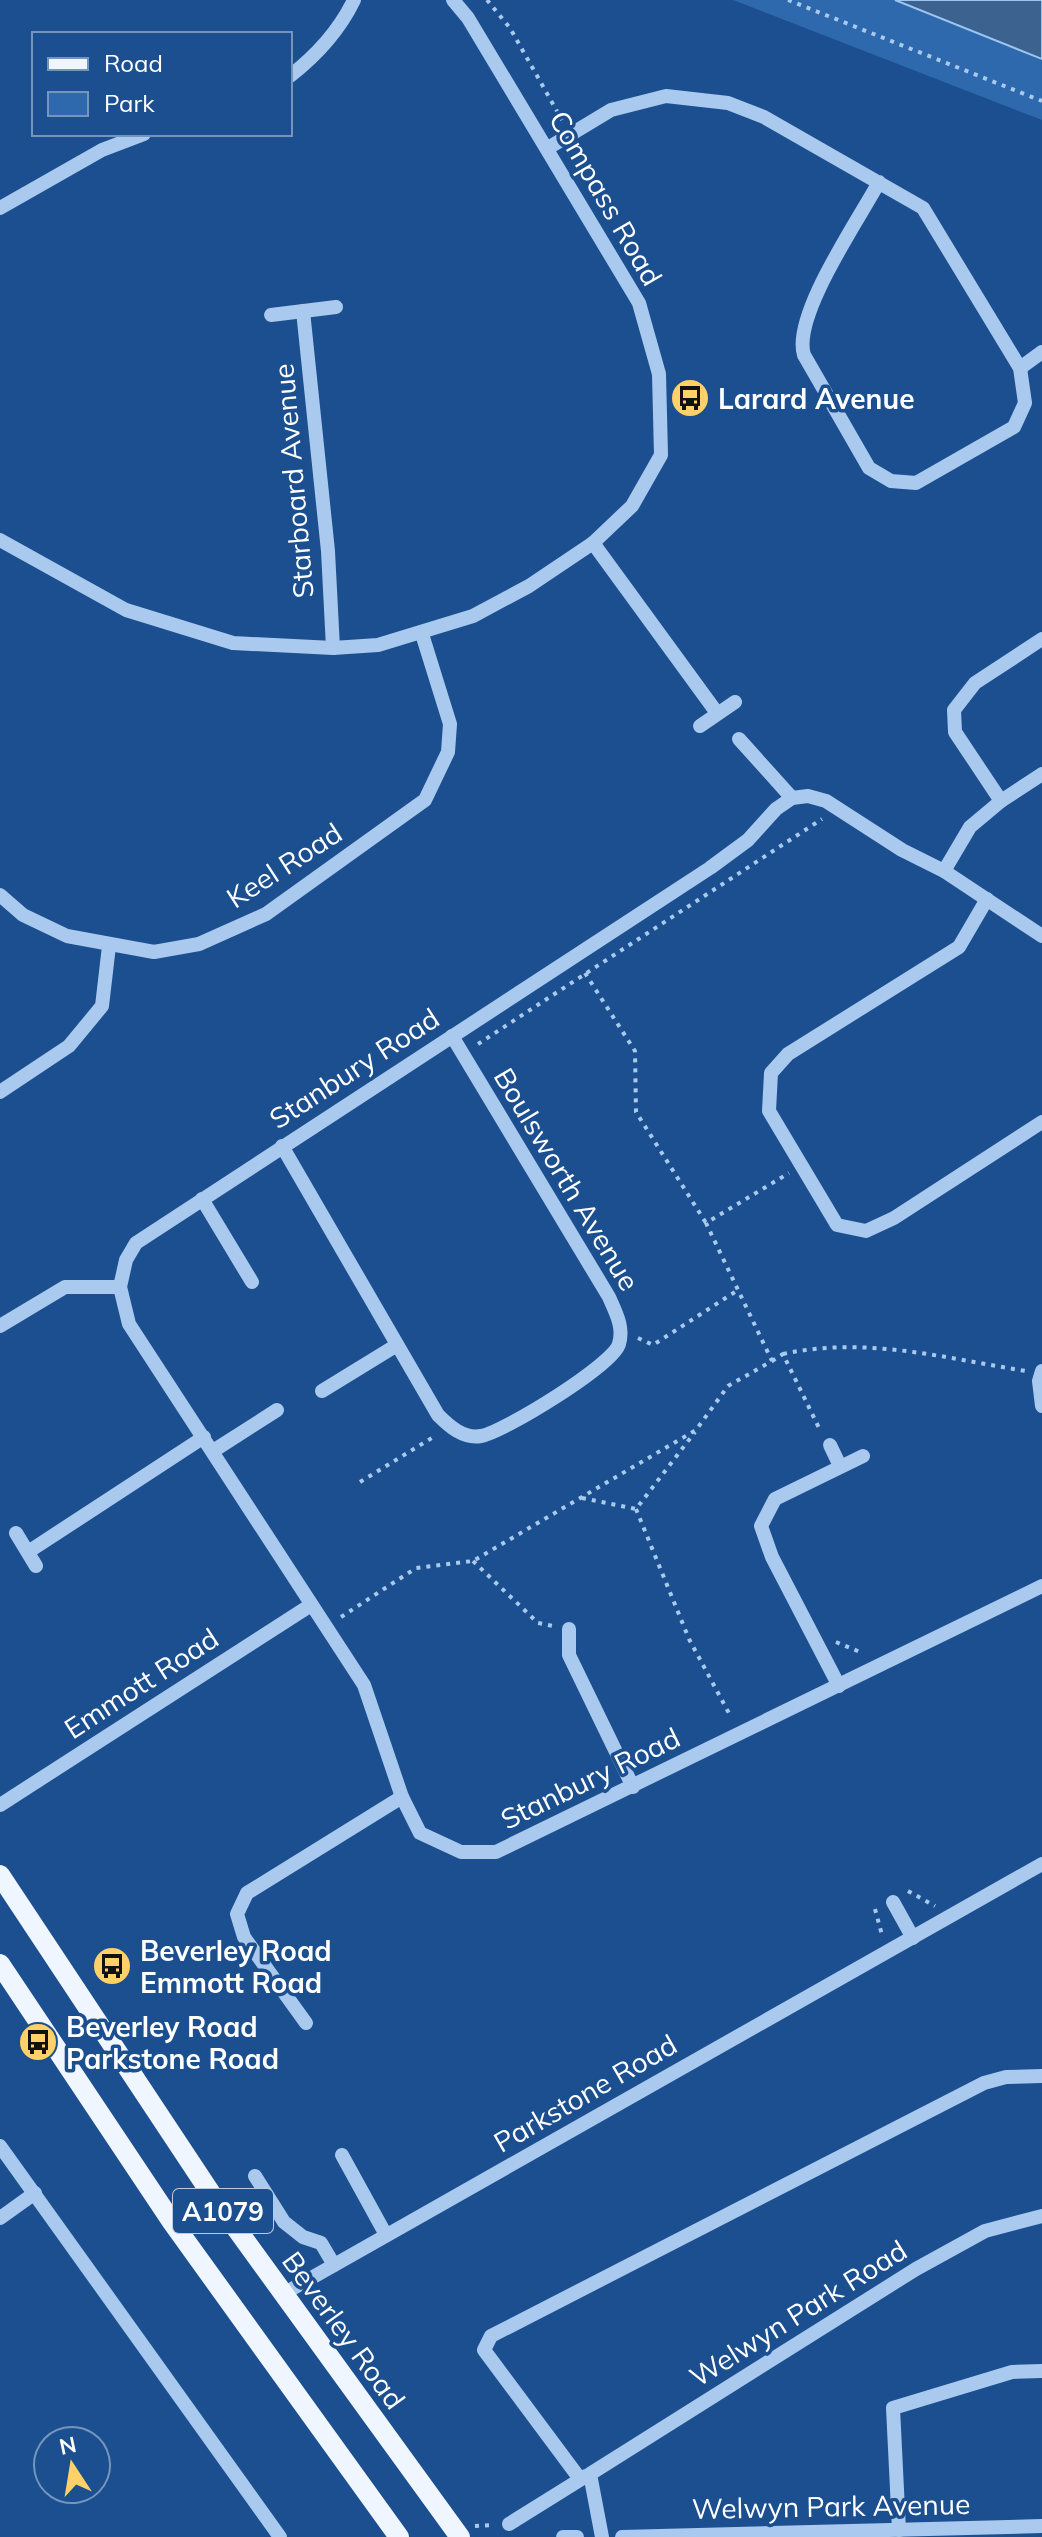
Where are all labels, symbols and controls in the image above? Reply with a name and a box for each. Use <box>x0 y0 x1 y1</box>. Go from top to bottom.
legend <box>32 32 292 136</box>
text: Road <box>104 48 163 78</box>
text: Park <box>104 88 155 118</box>
street label: Compass Road <box>542 104 670 292</box>
street label: Starboard Avenue <box>265 362 321 600</box>
bus stop icon: Larard Avenue <box>669 377 711 419</box>
place label: Larard Avenue <box>718 381 915 416</box>
street label: Keel Road <box>220 815 348 915</box>
street label: Stanbury Road <box>263 1000 445 1136</box>
street label: Boulsworth Avenue <box>487 1061 647 1297</box>
street label: Emmott Road <box>57 1620 225 1746</box>
street label: Stanbury Road <box>495 1719 685 1837</box>
place label: Beverley Road Emmott Road <box>140 1933 332 2000</box>
bus stop icon: Beverley Road Emmott Road <box>91 1945 133 1987</box>
place label: Beverley Road Parkstone Road <box>66 2009 279 2076</box>
bus stop icon: Beverley Road Parkstone Road <box>17 2021 59 2063</box>
street label: Parkstone Road <box>487 2026 683 2160</box>
road number: A1079 <box>173 2189 273 2233</box>
street label: Welwyn Park Road <box>683 2232 913 2394</box>
street label: Beverley Road <box>275 2244 413 2416</box>
north arrow <box>32 2425 112 2505</box>
text: N <box>57 2430 79 2461</box>
street label: Welwyn Park Avenue <box>692 2486 970 2526</box>

